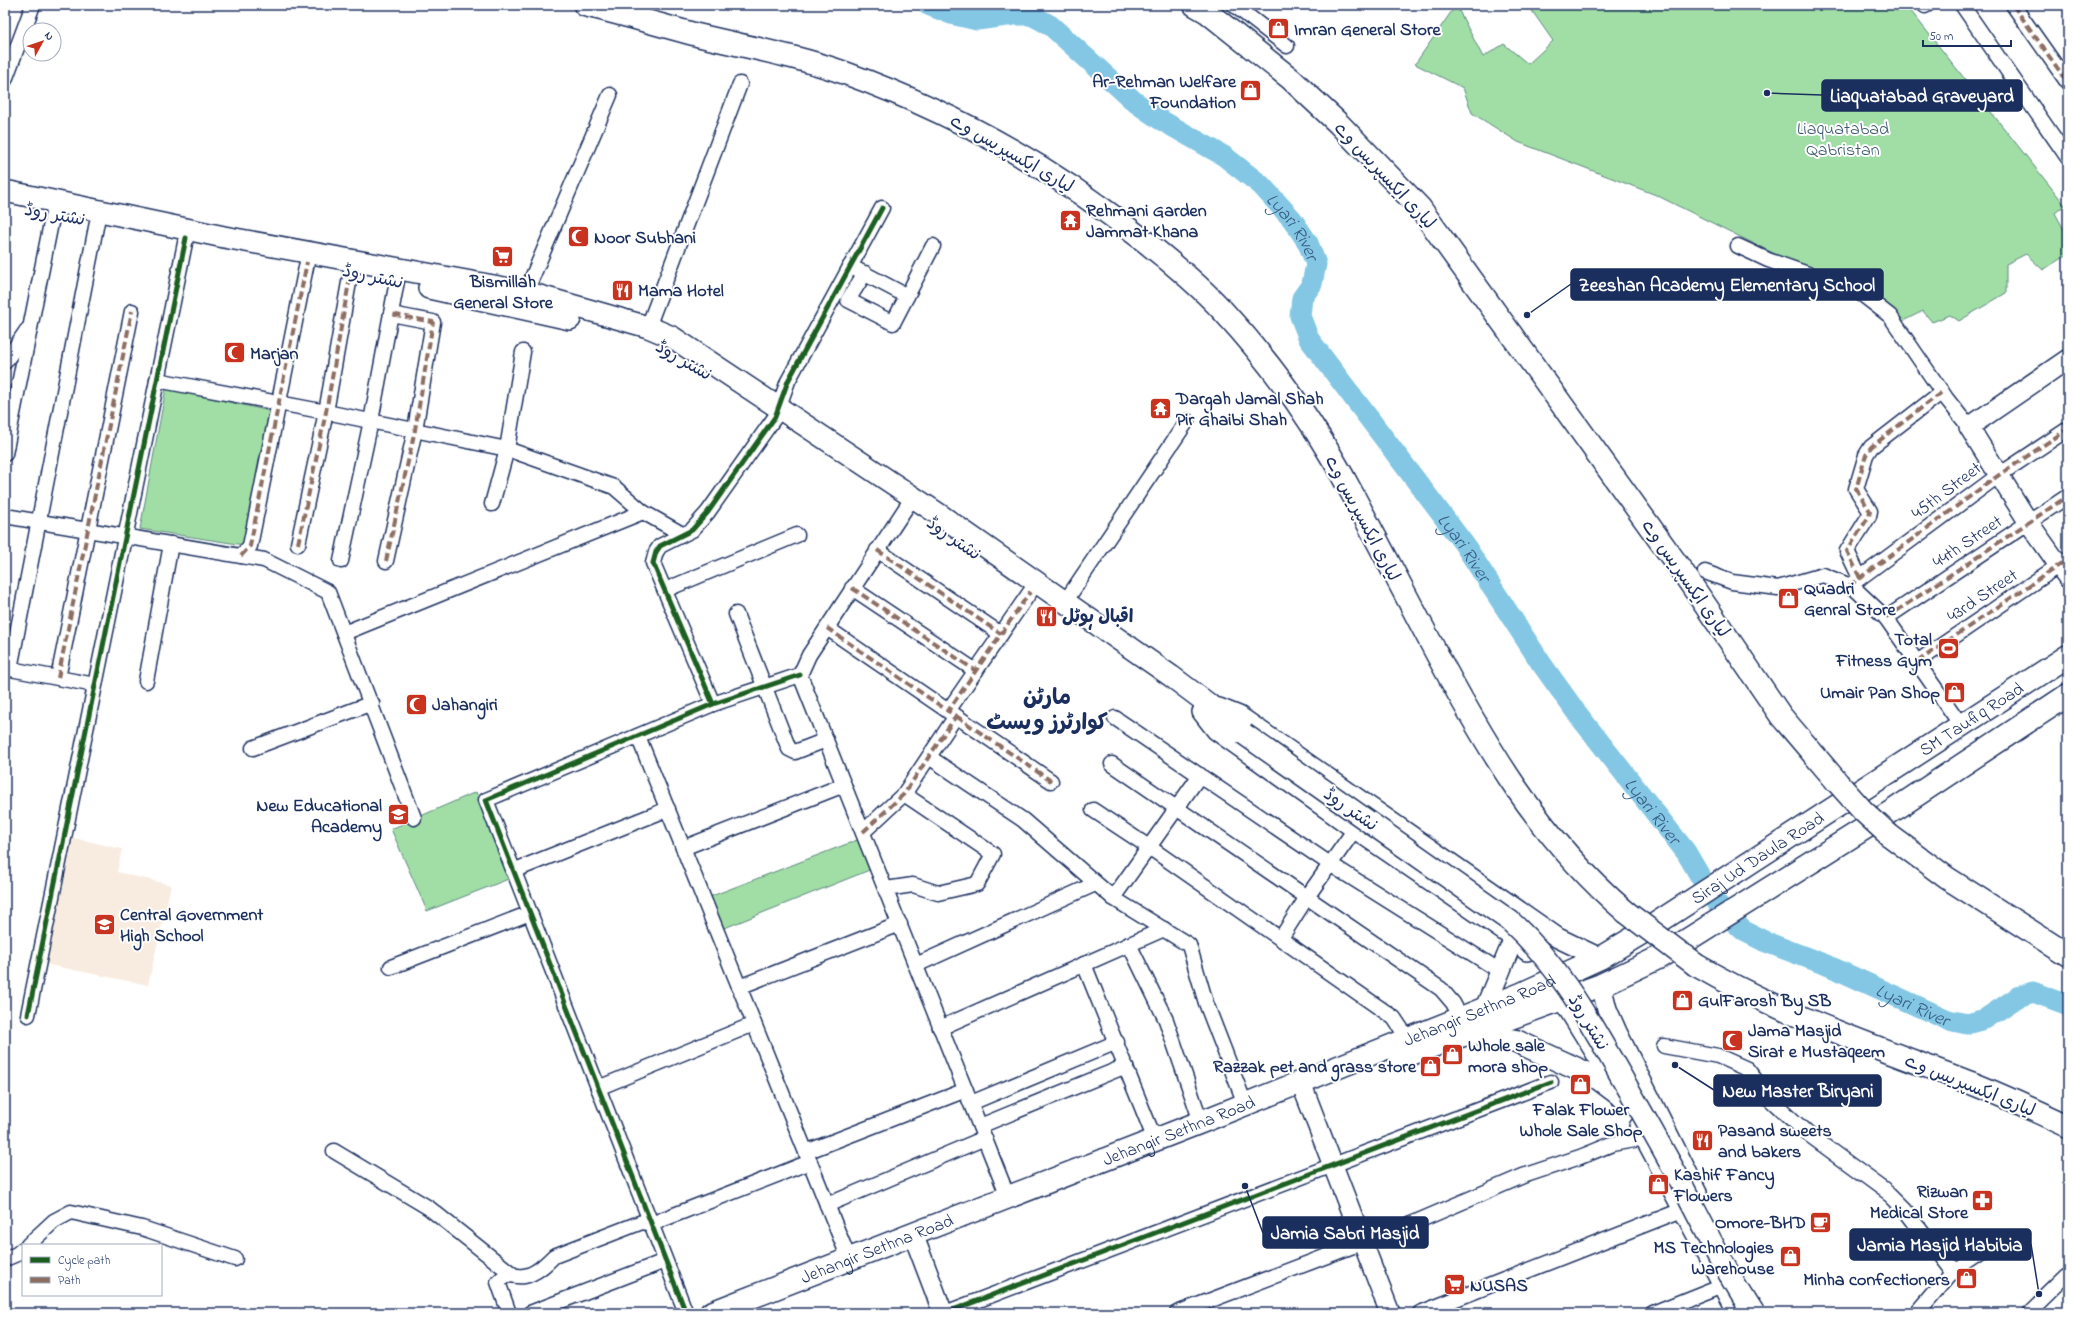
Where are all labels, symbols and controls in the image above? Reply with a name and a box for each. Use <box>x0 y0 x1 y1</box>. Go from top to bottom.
shop icon: Imran General Store <box>1265 16 1291 42</box>
place label: Imran General Store <box>1294 18 1442 44</box>
north arrow <box>22 22 62 62</box>
scale bar <box>1923 22 2011 48</box>
text: N <box>40 28 57 44</box>
text: 50 m <box>1929 28 1953 46</box>
place label: Ar-Rehman Welfare Foundation <box>1092 70 1237 117</box>
shop icon: Ar-Rehman Welfare Foundation <box>1238 78 1264 104</box>
callout: Liaquatabad Graveyard <box>1822 80 2022 111</box>
text: Liaquatabad Graveyard <box>1830 84 2014 113</box>
street label: لیاری ایکسپریس وے <box>944 109 1078 201</box>
street label: لیاری ایکسپریس وے <box>1327 117 1441 236</box>
park label: Liaquatabad Qabristan <box>1797 117 1889 164</box>
water label: Lyari River <box>1258 188 1325 267</box>
street label: نشتر روڈ <box>22 198 87 234</box>
place label: Rehmani Garden Jammat Khana <box>1086 199 1207 246</box>
temple icon: Rehmani Garden Jammat Khana <box>1057 207 1083 233</box>
mosque icon: Noor Subhani <box>566 224 592 250</box>
place label: Noor Subhani <box>594 226 696 252</box>
supermarket icon: Bismillah General Store <box>490 243 516 269</box>
street label: نشتر روڈ <box>340 259 405 297</box>
callout: Zeeshan Academy Elementary School <box>1571 269 1883 300</box>
place label: Bismillah General Store <box>453 270 554 317</box>
text: Zeeshan Academy Elementary School <box>1579 273 1875 302</box>
restaurant icon: Mama Hotel <box>609 277 635 303</box>
place label: Mama Hotel <box>638 279 724 305</box>
street label: نشتر روڈ <box>650 335 716 388</box>
mosque icon: Marjan <box>221 340 247 366</box>
place label: Marjan <box>250 342 299 368</box>
place label: Dargah Jamal Shah Pir Ghaibi Shah <box>1175 387 1324 434</box>
temple icon: Dargah Jamal Shah Pir Ghaibi Shah <box>1147 395 1173 421</box>
street label: لیاری ایکسپریس وے <box>1317 451 1405 586</box>
street label: 45th Street <box>1907 456 1988 527</box>
water label: Lyari River <box>1430 509 1497 590</box>
street label: 44th Street <box>1928 510 2008 576</box>
street label: نشتر روڈ <box>920 511 985 568</box>
street label: لیاری ایکسپریس وے <box>1634 515 1735 644</box>
street label: 43rd Street <box>1943 563 2024 630</box>
place label: Quadri Genral Store <box>1804 577 1897 624</box>
shop icon: Quadri Genral Store <box>1776 585 1802 611</box>
restaurant icon: اقبال ہوٹل <box>1034 603 1060 629</box>
place label: اقبال ہوٹل <box>1062 605 1133 631</box>
place label: Total Fitness Gym <box>1835 628 1932 676</box>
sports icon: Total Fitness Gym <box>1935 636 1961 662</box>
street label: SM Taufiq Road <box>1915 677 2030 764</box>
shop icon: Umair Pan Shop <box>1942 679 1968 705</box>
place label: Umair Pan Shop <box>1820 681 1940 707</box>
district label: مارٹن کوارٹرز ویسٹ <box>986 683 1108 740</box>
mosque icon: Jahangiri <box>404 691 430 717</box>
place label: Jahangiri <box>432 693 498 720</box>
water label: Lyari River <box>1617 773 1687 853</box>
street label: نشتر روڈ <box>1317 782 1382 839</box>
place label: New Educational Academy <box>256 794 382 842</box>
school or university icon: New Educational Academy <box>385 802 411 828</box>
street label: Siraj Ud Daula Road <box>1687 807 1830 912</box>
place label: Central Government High School <box>120 903 264 951</box>
school or university icon: Central Government High School <box>91 911 117 937</box>
street label: Jehangir Sethna Road <box>1400 969 1560 1055</box>
water label: Lyari River <box>1871 978 1955 1036</box>
shop icon: GulFarosh By SB <box>1670 987 1696 1013</box>
place label: GulFarosh By SB <box>1698 989 1831 1016</box>
street label: نشتر روڈ <box>1560 990 1614 1056</box>
place label: Jama Masjid Sirat e Mustaqeem <box>1748 1019 1885 1066</box>
mosque icon: Jama Masjid Sirat e Mustaqeem <box>1720 1027 1746 1053</box>
place label: Whole sale mora shop <box>1468 1034 1548 1081</box>
shop icon: Whole sale mora shop <box>1440 1042 1466 1068</box>
street label: لیاری ایکسپریس وے <box>1900 1049 2039 1125</box>
shop icon: Razzak pet and grass store <box>1418 1053 1444 1079</box>
place label: Razzak pet and grass store <box>1213 1055 1417 1082</box>
shop icon: Falak Flower Whole Sale Shop <box>1568 1071 1594 1097</box>
callout: New Master Biryani <box>1714 1075 1881 1106</box>
text: New Master Biryani <box>1722 1079 1874 1108</box>
street label: Jehangir Sethna Road <box>1099 1091 1260 1174</box>
place label: Falak Flower Whole Sale Shop <box>1519 1098 1643 1145</box>
place label: Pasand sweets and bakers <box>1718 1119 1832 1166</box>
restaurant icon: Pasand sweets and bakers <box>1690 1127 1716 1153</box>
place label: Kashif Fancy Flowers <box>1673 1163 1775 1210</box>
shop icon: Kashif Fancy Flowers <box>1645 1171 1671 1197</box>
place label: Rizwan Medical Store <box>1870 1180 1969 1227</box>
pharmacy icon: Rizwan Medical Store <box>1970 1188 1996 1214</box>
street label: Jehangir Sethna Road <box>797 1209 958 1292</box>
cafe icon: Omore-BHD <box>1808 1209 1834 1235</box>
place label: Omore-BHD <box>1715 1211 1806 1237</box>
callout: Jamia Sabri Masjid <box>1263 1217 1428 1248</box>
text: Jamia Sabri Masjid <box>1271 1221 1420 1248</box>
callout: Jamia Masjid Habibia <box>1850 1229 2031 1260</box>
text: Jamia Masjid Habibia <box>1857 1233 2023 1260</box>
place label: MS Technologies Warehouse <box>1653 1236 1775 1283</box>
legend <box>22 1244 162 1296</box>
shop icon: MS Technologies Warehouse <box>1777 1244 1803 1270</box>
text: Cycle path <box>58 1252 110 1271</box>
shop icon: Minha confectioners <box>1953 1266 1979 1292</box>
place label: Minha confectioners <box>1803 1268 1950 1294</box>
text: Path <box>58 1272 81 1290</box>
supermarket icon: NUSAS <box>1442 1272 1468 1298</box>
place label: NUSAS <box>1470 1274 1528 1300</box>

